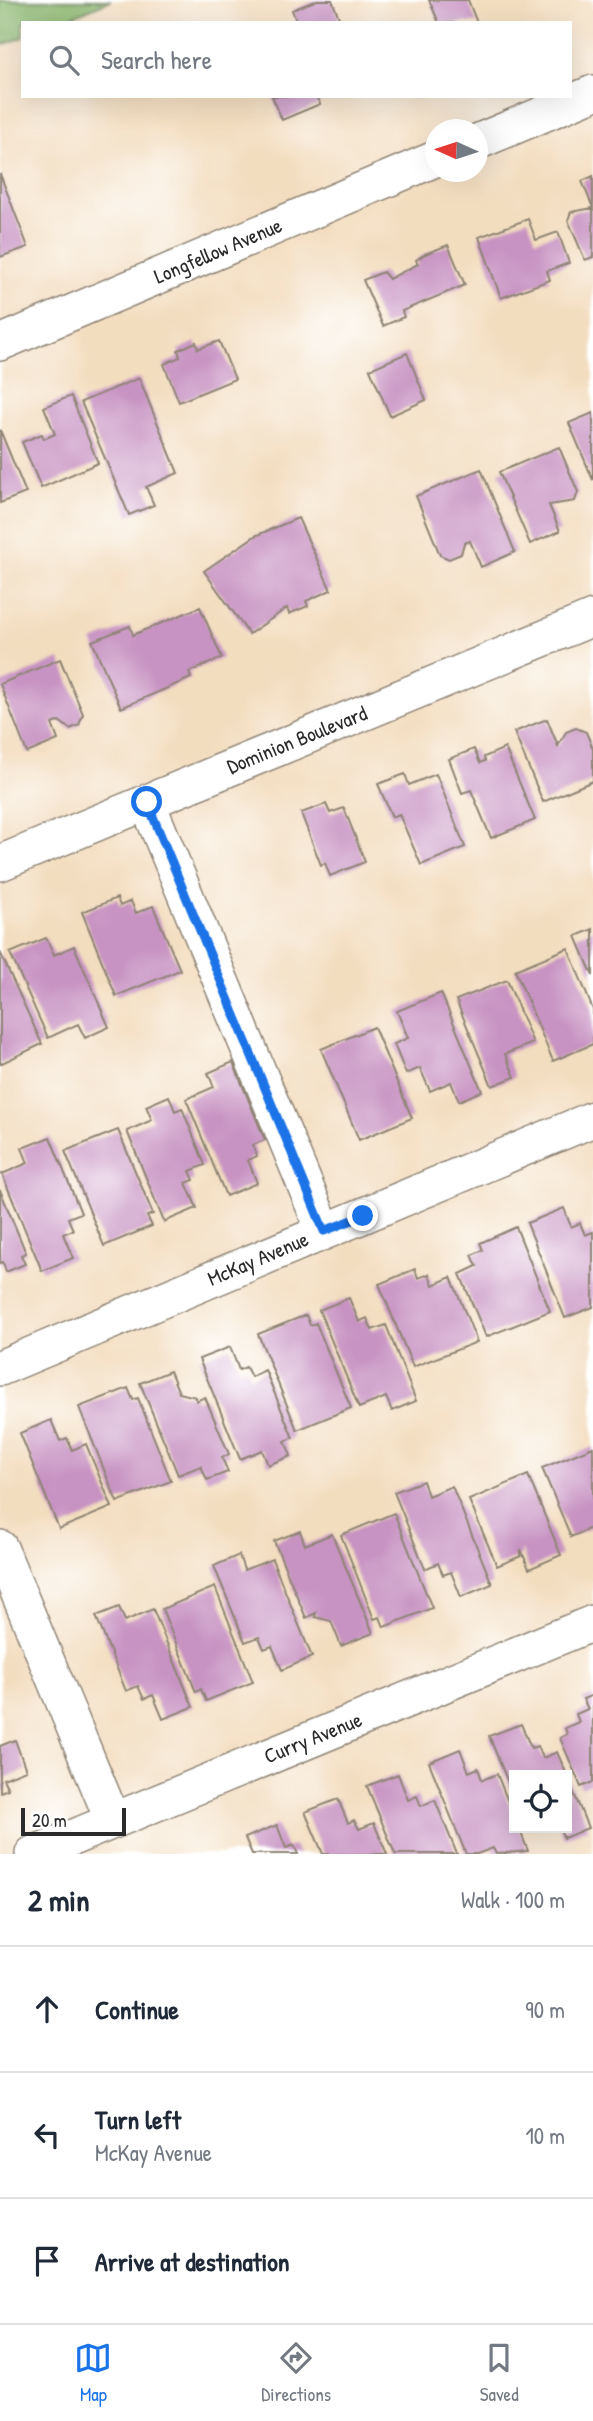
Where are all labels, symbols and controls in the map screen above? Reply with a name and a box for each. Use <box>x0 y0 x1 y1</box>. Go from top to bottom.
search box <box>21 21 572 98</box>
icon: search <box>45 41 83 79</box>
text: Search here <box>101 42 212 77</box>
north arrow <box>425 119 488 182</box>
street label: Longfellow Avenue <box>149 211 286 291</box>
street label: Dominion Boulevard <box>222 698 371 781</box>
route start <box>131 786 162 817</box>
route end <box>347 1200 378 1231</box>
street label: McKay Avenue <box>203 1224 313 1293</box>
street label: Curry Avenue <box>260 1705 366 1770</box>
map controls <box>509 1770 572 1833</box>
button: locate <box>509 1770 572 1833</box>
scale bar <box>21 1805 126 1837</box>
text: 20 m <box>32 1807 67 1833</box>
text: 2 min <box>28 1880 90 1920</box>
text: Walk · 100 m <box>461 1884 565 1915</box>
icon: ahead <box>28 1990 66 2028</box>
text: Continue <box>95 1992 179 2027</box>
text: 90 m <box>525 1994 565 2025</box>
text: Turn left <box>95 2102 181 2137</box>
icon: left <box>28 2116 66 2154</box>
text: 10 m <box>525 2120 565 2151</box>
text: McKay Avenue <box>95 2137 212 2168</box>
icon: arrive <box>28 2242 66 2280</box>
text: Arrive at destination <box>95 2244 290 2279</box>
tab: Map <box>74 2339 112 2407</box>
tab: Directions <box>261 2339 331 2407</box>
tab: Saved <box>480 2339 519 2407</box>

